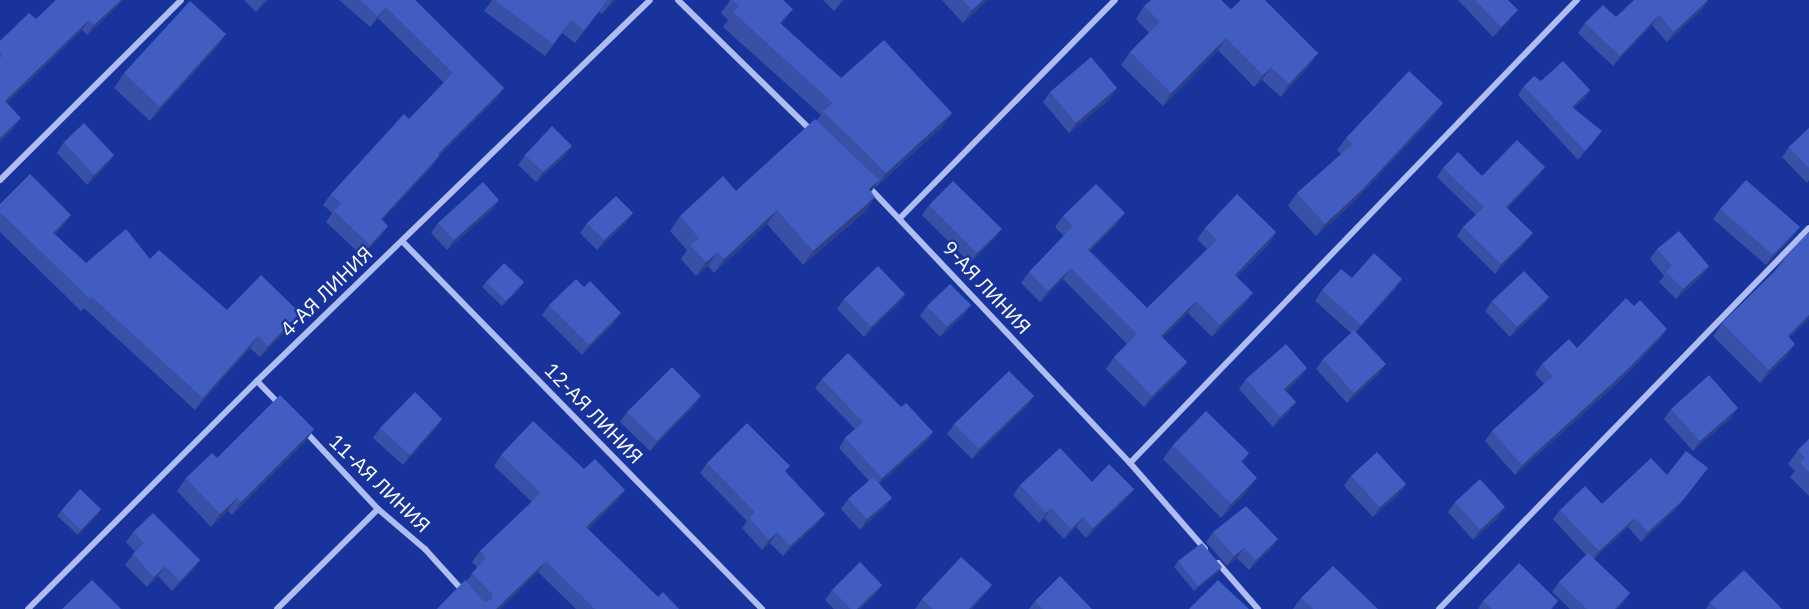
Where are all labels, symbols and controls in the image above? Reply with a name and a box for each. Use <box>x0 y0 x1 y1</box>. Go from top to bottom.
street label: 9-АЯ ЛИНИЯ <box>938 235 1036 339</box>
street label: 4-АЯ ЛИНИЯ <box>275 241 377 341</box>
street label: 12-АЯ ЛИНИЯ <box>540 358 648 468</box>
street label: 11-АЯ ЛИНИЯ <box>325 429 435 537</box>

